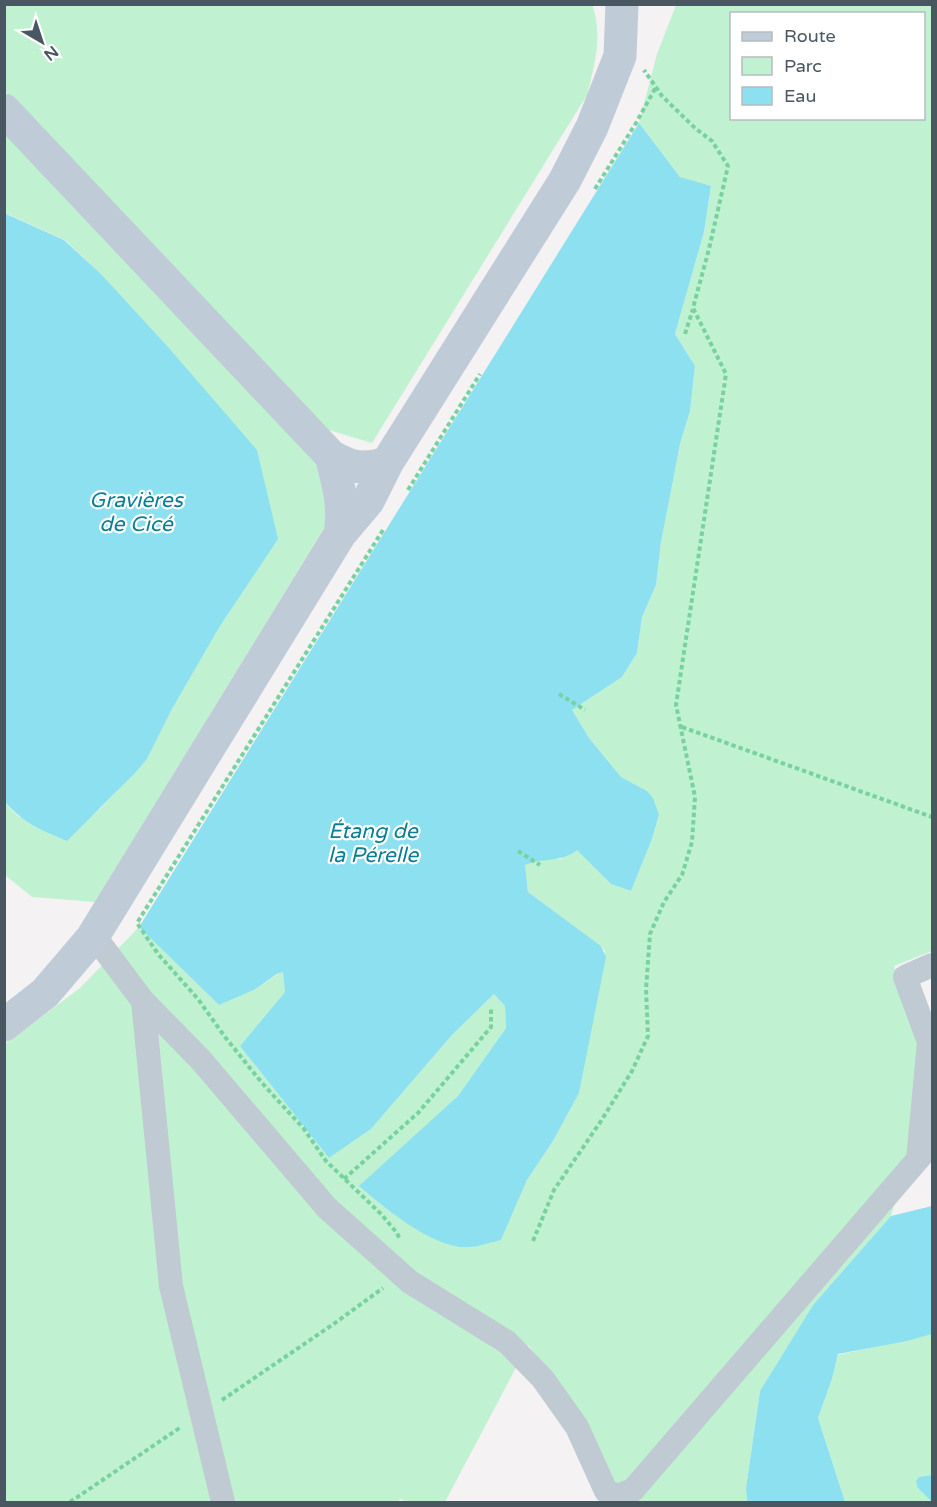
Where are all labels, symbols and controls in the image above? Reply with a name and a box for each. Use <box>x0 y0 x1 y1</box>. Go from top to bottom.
north arrow <box>12 12 72 72</box>
legend <box>730 12 925 120</box>
text: Route <box>784 25 836 47</box>
text: N <box>40 41 62 65</box>
text: Parc <box>784 55 822 77</box>
text: Eau <box>784 85 816 107</box>
water label: Gravières de Cicé <box>89 488 185 537</box>
water label: Étang de la Pérelle <box>328 819 419 868</box>

